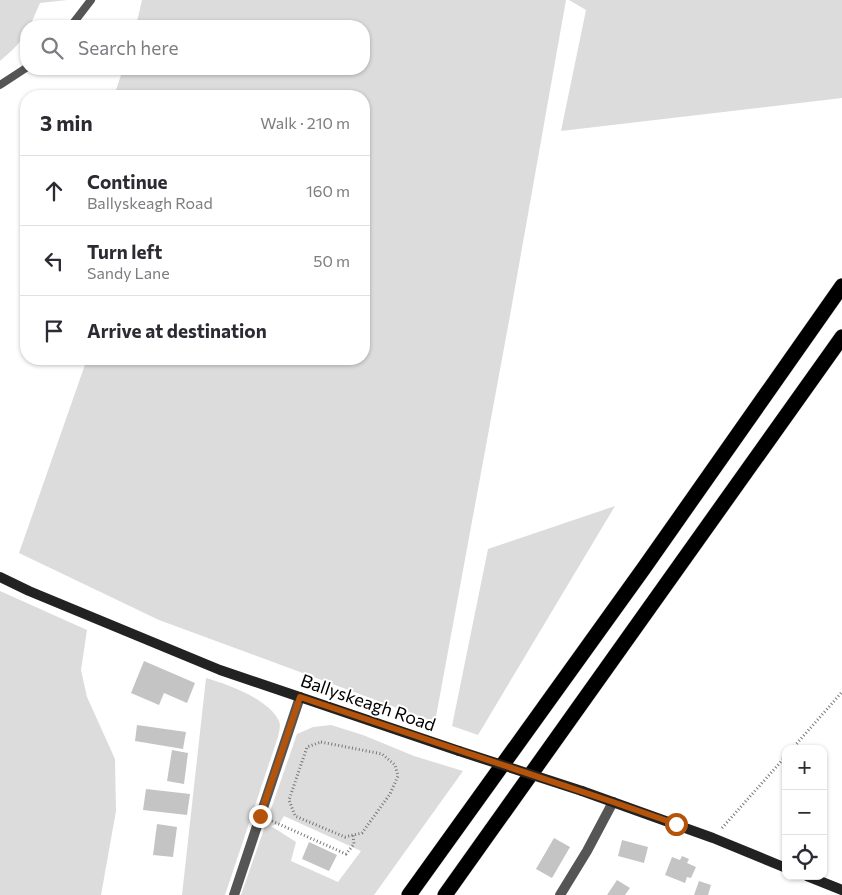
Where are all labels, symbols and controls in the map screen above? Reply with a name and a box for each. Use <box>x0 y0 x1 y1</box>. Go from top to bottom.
search box <box>20 20 370 75</box>
icon: search <box>38 34 66 62</box>
text: Search here <box>78 36 178 59</box>
text: 3 min <box>40 110 93 135</box>
text: Walk · 210 m <box>260 113 350 132</box>
text: Continue <box>87 170 167 193</box>
icon: ahead <box>40 177 68 205</box>
text: 160 m <box>306 181 350 200</box>
text: Ballyskeagh Road <box>87 193 213 212</box>
text: Turn left <box>87 240 162 263</box>
icon: left <box>40 247 68 275</box>
text: 50 m <box>313 251 350 270</box>
text: Sandy Lane <box>87 263 170 282</box>
icon: arrive <box>40 317 68 345</box>
text: Arrive at destination <box>87 319 267 342</box>
street label: Ballyskeagh Road <box>298 669 439 735</box>
map controls <box>782 745 827 880</box>
button: + <box>782 745 827 790</box>
button: − <box>782 790 827 835</box>
route end <box>249 805 272 828</box>
route start <box>665 813 688 836</box>
button: locate <box>782 835 827 880</box>

